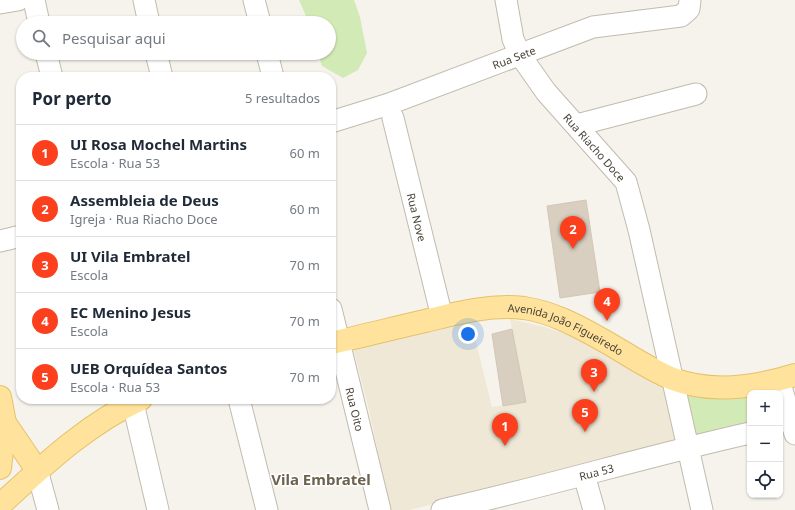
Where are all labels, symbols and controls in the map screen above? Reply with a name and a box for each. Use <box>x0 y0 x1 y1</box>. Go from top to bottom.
search box <box>16 16 336 60</box>
icon: search <box>30 27 52 49</box>
text: Pesquisar aqui <box>62 28 166 48</box>
street label: Rua Sete <box>490 42 537 72</box>
text: Por perto <box>32 87 112 110</box>
text: 5 resultados <box>245 89 320 107</box>
street label: Rua Riacho Doce <box>561 110 629 184</box>
text: UI Rosa Mochel Martins <box>70 134 247 154</box>
text: 1 <box>41 144 49 162</box>
text: 60 m <box>290 144 320 162</box>
text: Escola · Rua 53 <box>70 154 160 172</box>
text: Assembleia de Deus <box>70 190 219 210</box>
street label: Rua Nove <box>404 191 431 243</box>
text: 2 <box>41 200 49 218</box>
text: 60 m <box>290 200 320 218</box>
text: Igreja · Rua Riacho Doce <box>70 210 218 228</box>
pin: 2 <box>560 216 586 249</box>
text: UI Vila Embratel <box>70 246 191 266</box>
text: 3 <box>41 256 49 274</box>
text: 70 m <box>290 256 320 274</box>
text: Escola <box>70 266 108 284</box>
pin: 4 <box>594 288 620 321</box>
street label: Avenida João Figueiredo <box>507 299 627 358</box>
text: EC Menino Jesus <box>70 302 191 322</box>
text: 4 <box>41 312 49 330</box>
text: 70 m <box>290 312 320 330</box>
text: Escola <box>70 322 108 340</box>
your location <box>458 324 478 344</box>
text: UEB Orquídea Santos <box>70 358 227 378</box>
pin: 3 <box>581 359 607 392</box>
text: 5 <box>41 368 49 386</box>
text: 70 m <box>290 368 320 386</box>
text: Escola · Rua 53 <box>70 378 160 396</box>
street label: Rua Oito <box>343 386 368 433</box>
map controls <box>747 390 783 498</box>
button: + <box>747 390 783 426</box>
pin: 5 <box>572 399 598 432</box>
pin: 1 <box>492 413 518 446</box>
button: − <box>747 426 783 462</box>
street label: Rua 53 <box>577 460 615 483</box>
button: locate <box>747 462 783 498</box>
district label: Vila Embratel <box>271 469 371 489</box>

